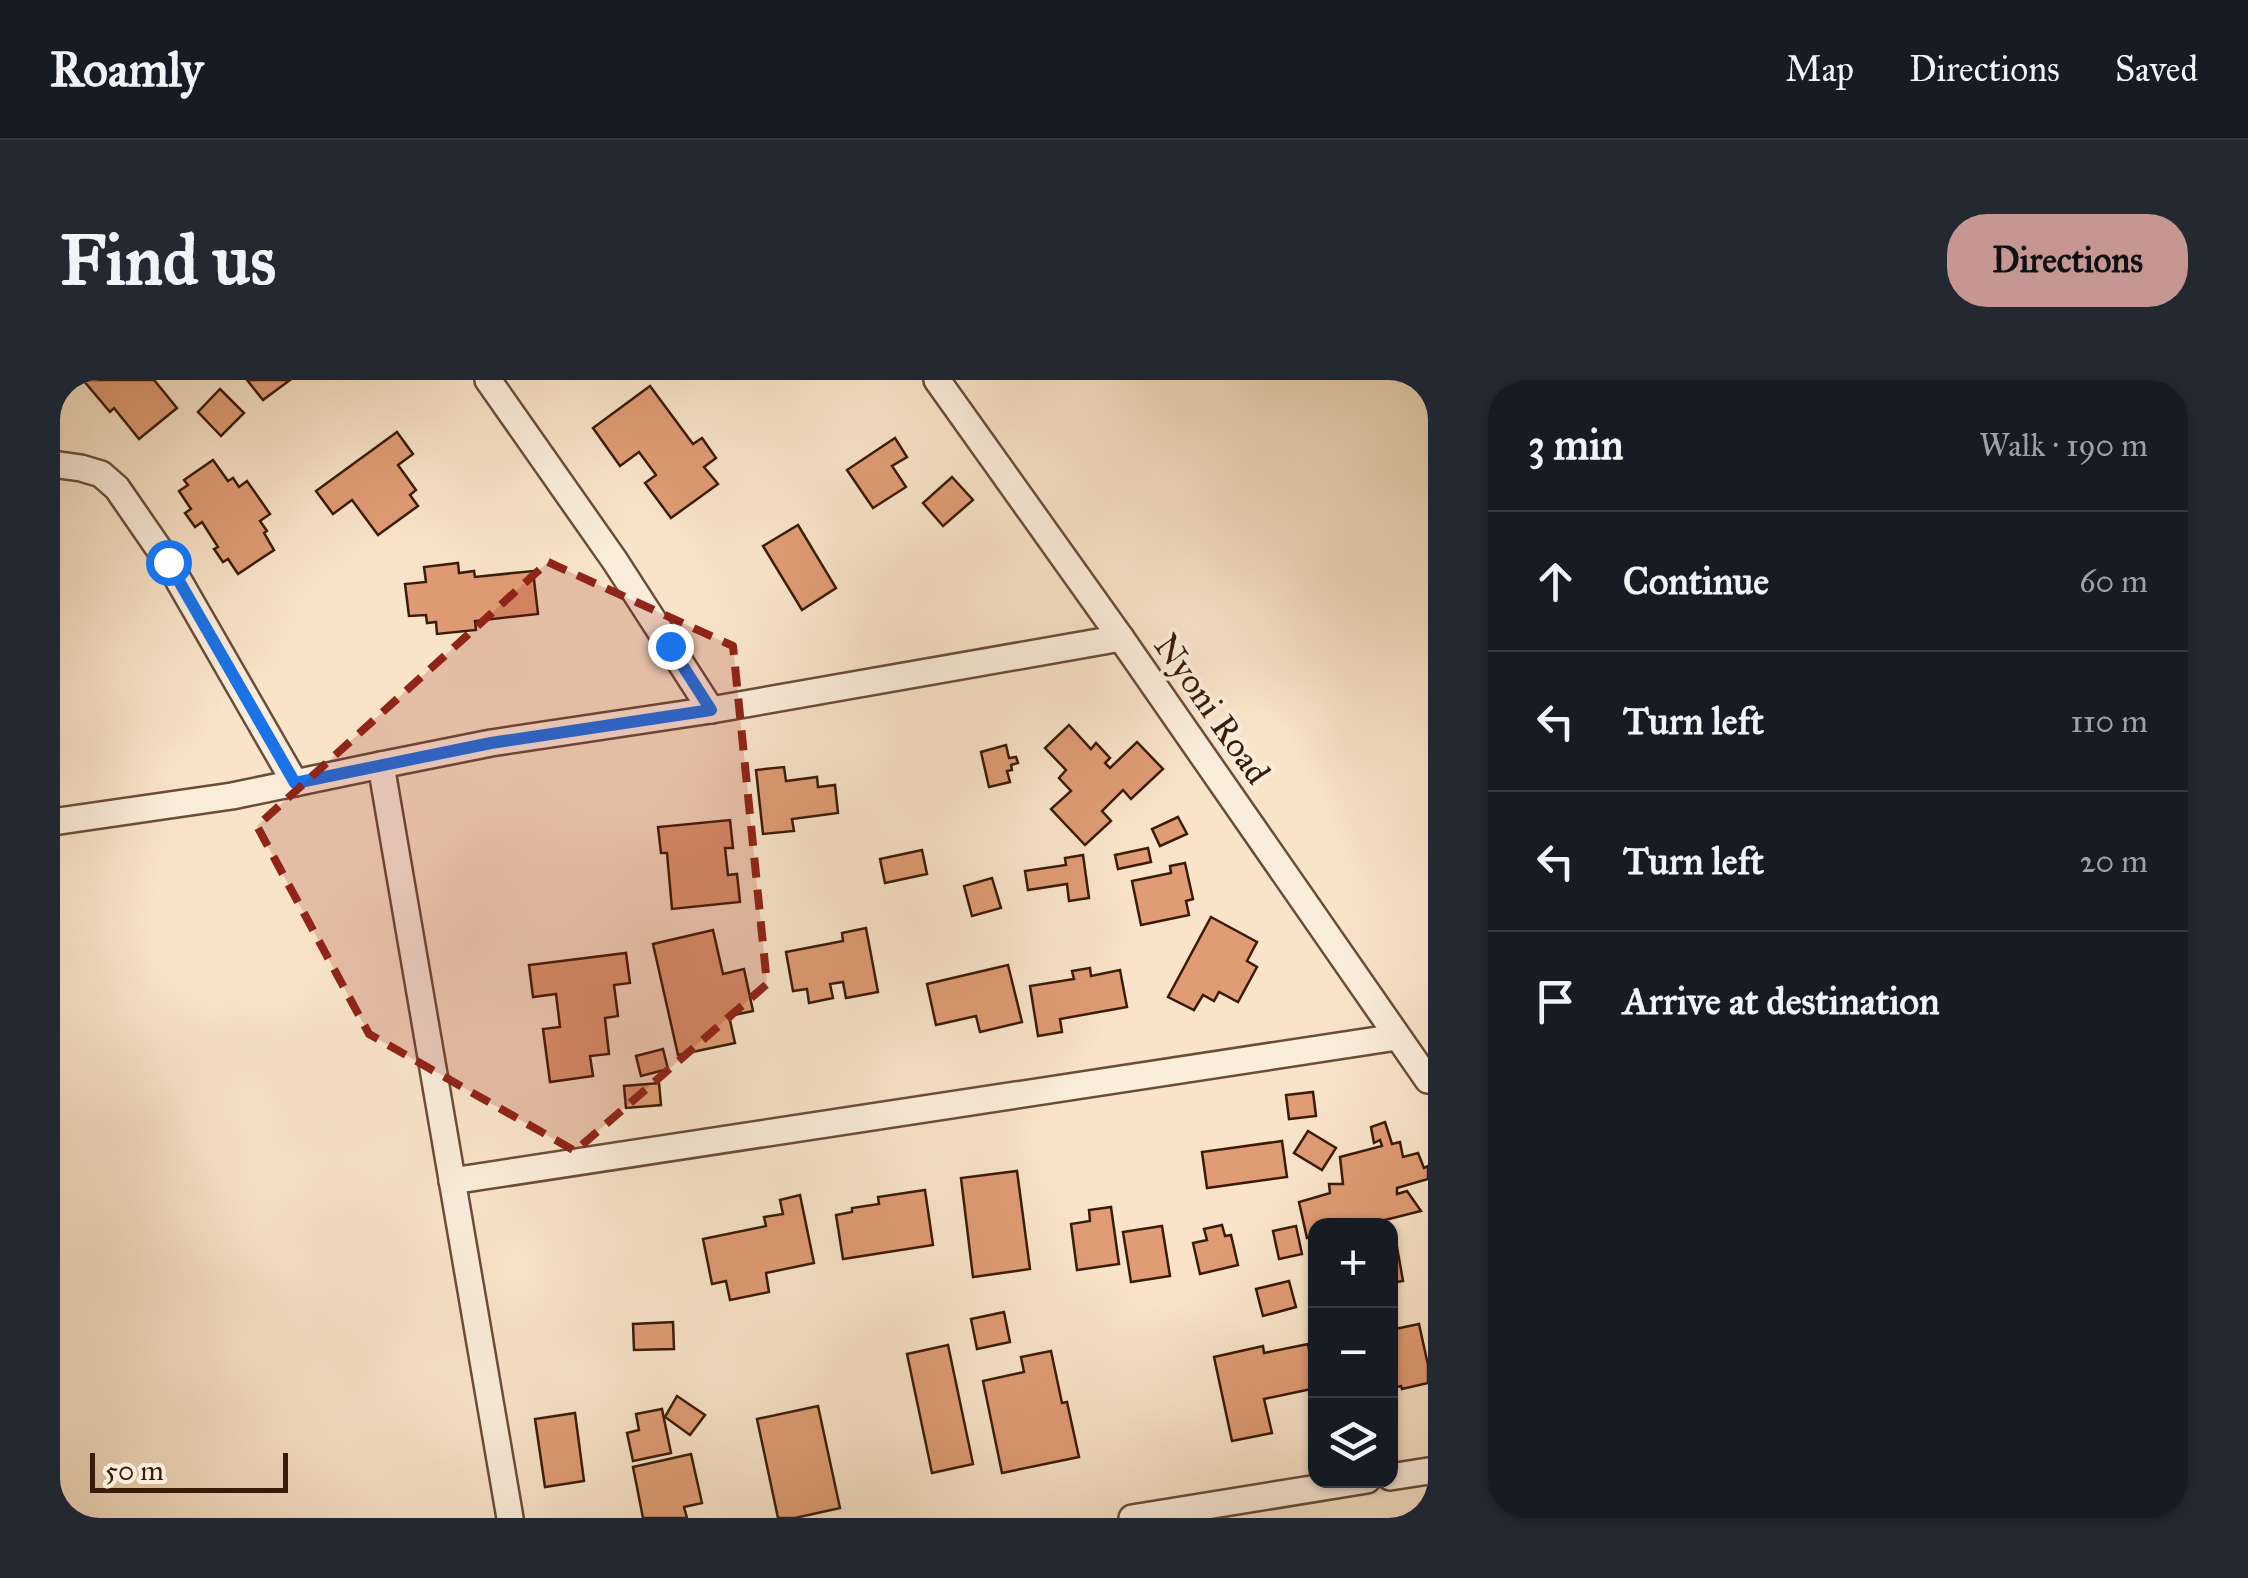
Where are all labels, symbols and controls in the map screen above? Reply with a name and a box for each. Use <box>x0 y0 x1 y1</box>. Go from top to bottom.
text: Roamly <box>50 40 203 99</box>
text: Map <box>1786 48 1854 91</box>
text: Directions <box>1909 48 2060 91</box>
text: Saved <box>2115 48 2198 91</box>
button: Directions <box>1947 214 2188 307</box>
text: Find us <box>60 218 276 303</box>
text: 3 min <box>1528 419 1623 471</box>
text: Walk · 190 m <box>1979 426 2148 465</box>
route start <box>146 540 192 586</box>
icon: ahead <box>1528 554 1583 609</box>
text: Continue <box>1623 558 1769 604</box>
text: 60 m <box>2079 562 2148 601</box>
route end <box>648 624 694 670</box>
street label: Nyoni Road <box>1145 626 1280 793</box>
icon: left <box>1528 694 1583 749</box>
text: Turn left <box>1623 698 1764 744</box>
text: 110 m <box>2070 702 2148 741</box>
icon: left <box>1528 834 1583 889</box>
text: Turn left <box>1623 838 1764 884</box>
text: 20 m <box>2080 842 2148 881</box>
icon: arrive <box>1528 974 1583 1029</box>
text: Arrive at destination <box>1623 978 1940 1024</box>
map controls <box>1308 1218 1398 1488</box>
button: + <box>1308 1218 1398 1308</box>
button: − <box>1308 1308 1398 1398</box>
button: layers <box>1308 1398 1398 1488</box>
scale bar <box>90 1448 288 1492</box>
text: 50 m <box>105 1453 164 1488</box>

